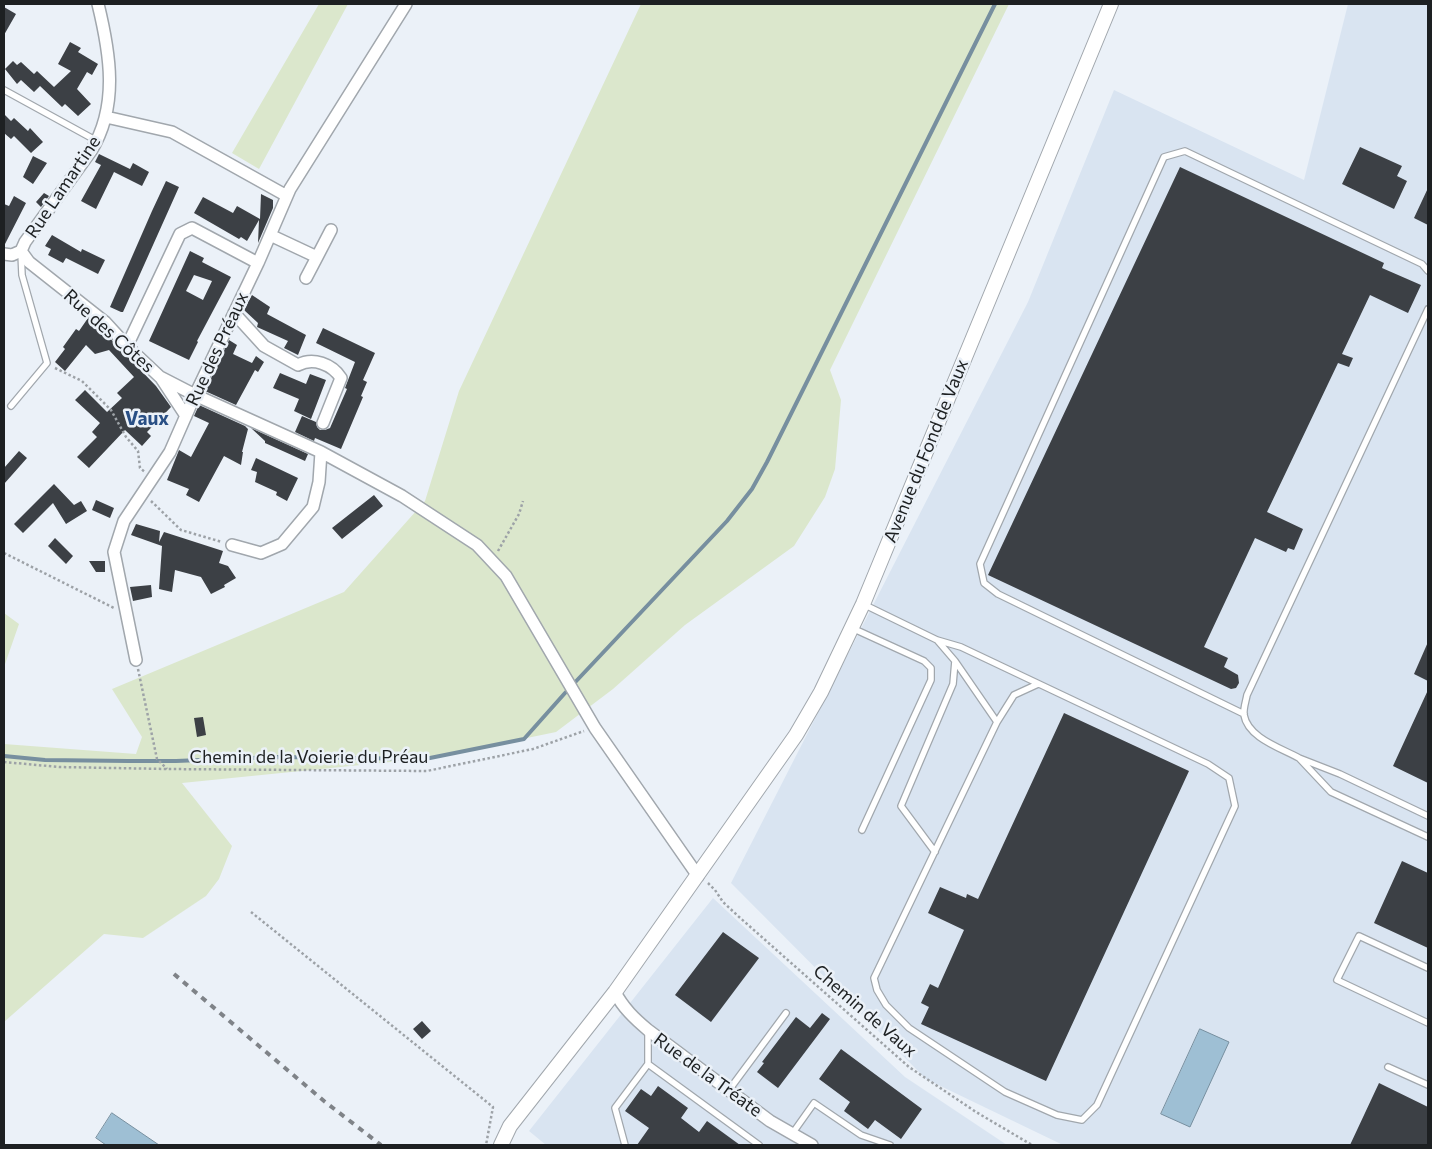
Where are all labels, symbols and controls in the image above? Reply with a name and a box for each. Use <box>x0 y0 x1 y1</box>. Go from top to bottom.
street label: Rue Lamartine <box>21 132 105 242</box>
street label: Rue des Côtes <box>59 285 159 377</box>
street label: Rue des Préaux <box>181 289 253 409</box>
street label: Avenue du Fond de Vaux <box>879 356 973 546</box>
district label: Vaux <box>125 408 169 430</box>
street label: Chemin de la Voierie du Préau <box>190 746 428 768</box>
street label: Chemin de Vaux <box>809 960 921 1062</box>
street label: Rue de la Tréate <box>650 1029 766 1121</box>

